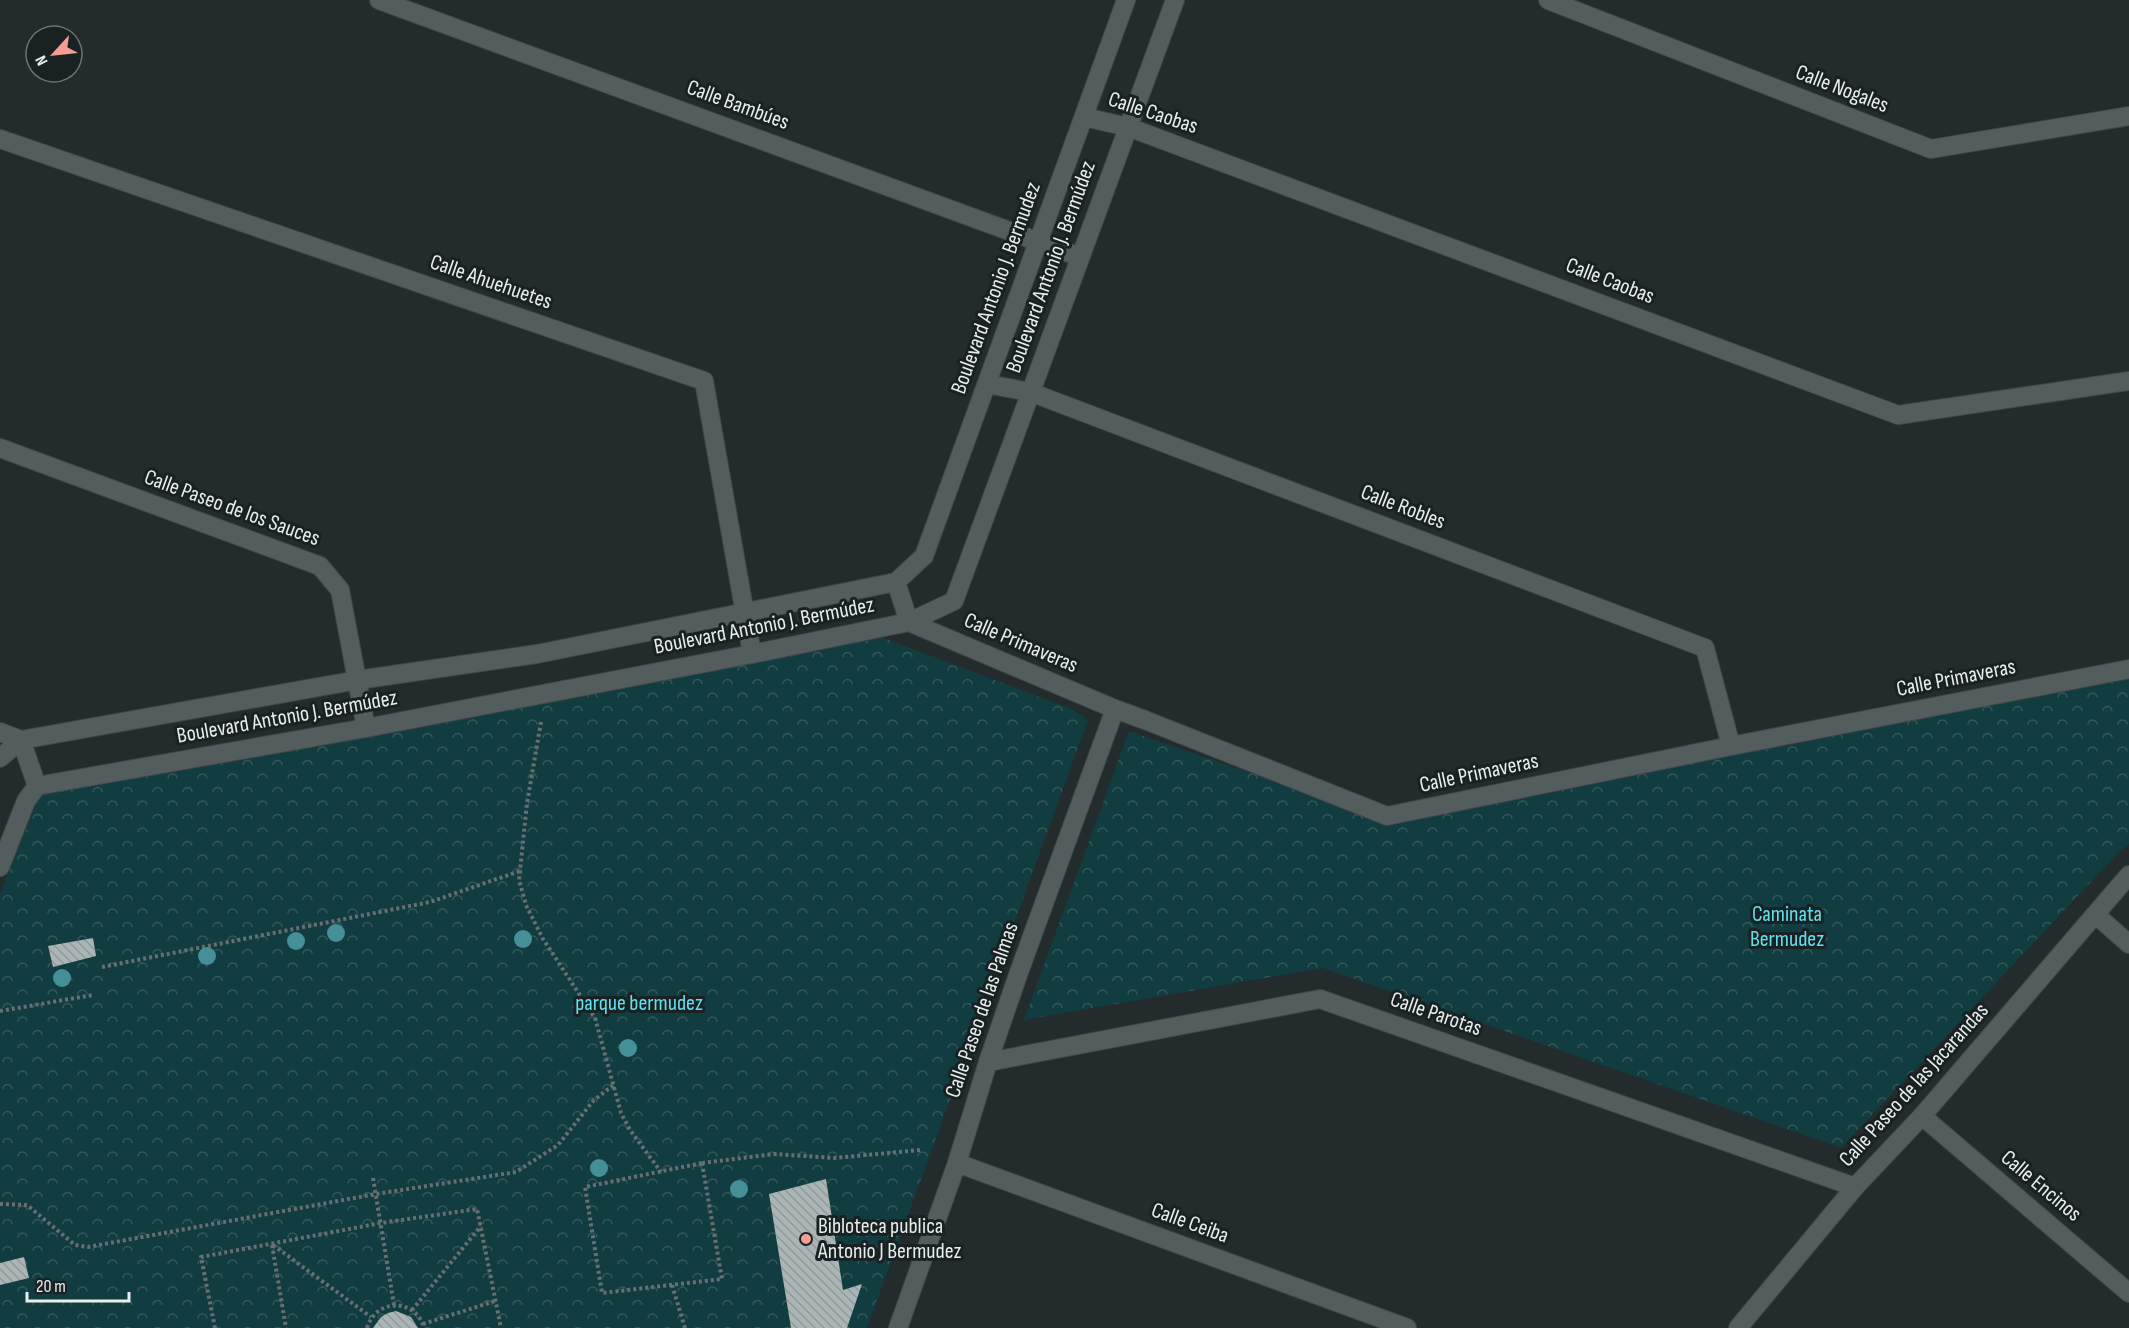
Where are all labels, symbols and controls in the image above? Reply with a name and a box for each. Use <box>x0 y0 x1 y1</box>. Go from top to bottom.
north arrow <box>24 24 84 84</box>
text: N <box>32 52 52 68</box>
street label: Calle Nogales <box>1792 59 1892 119</box>
street label: Calle Bambúes <box>683 74 793 136</box>
street label: Calle Caobas <box>1105 86 1201 140</box>
street label: Boulevard Antonio J. Bermúdez <box>1000 157 1102 377</box>
street label: Boulevard Antonio J. Bermudez <box>945 178 1047 398</box>
street label: Calle Ahuehuetes <box>427 249 556 315</box>
street label: Calle Caobas <box>1562 252 1658 310</box>
street label: Calle Paseo de los Sauces <box>141 464 324 552</box>
street label: Calle Robles <box>1357 479 1449 535</box>
street label: Boulevard Antonio J. Bermúdez <box>652 591 876 661</box>
street label: Calle Primaveras <box>960 607 1082 679</box>
street label: Calle Primaveras <box>1894 653 2018 703</box>
street label: Boulevard Antonio J. Bermúdez <box>175 684 399 750</box>
street label: Calle Primaveras <box>1417 747 1541 799</box>
park label: Caminata Bermudez <box>1750 901 1824 953</box>
street label: Calle Paseo de las Palmas <box>939 919 1025 1101</box>
street label: Calle Parotas <box>1387 986 1485 1042</box>
park label: parque bermudez <box>575 990 703 1017</box>
street label: Calle Paseo de las Jacarandas <box>1833 998 1995 1172</box>
street label: Calle Encinos <box>1995 1144 2087 1228</box>
street label: Calle Ceiba <box>1148 1197 1232 1249</box>
place label: Bibloteca publica Antonio J Bermudez <box>817 1213 961 1265</box>
marker: Bibloteca publica Antonio J Bermudez <box>799 1232 813 1246</box>
scale bar <box>27 1265 129 1303</box>
text: 20 m <box>36 1276 66 1297</box>

